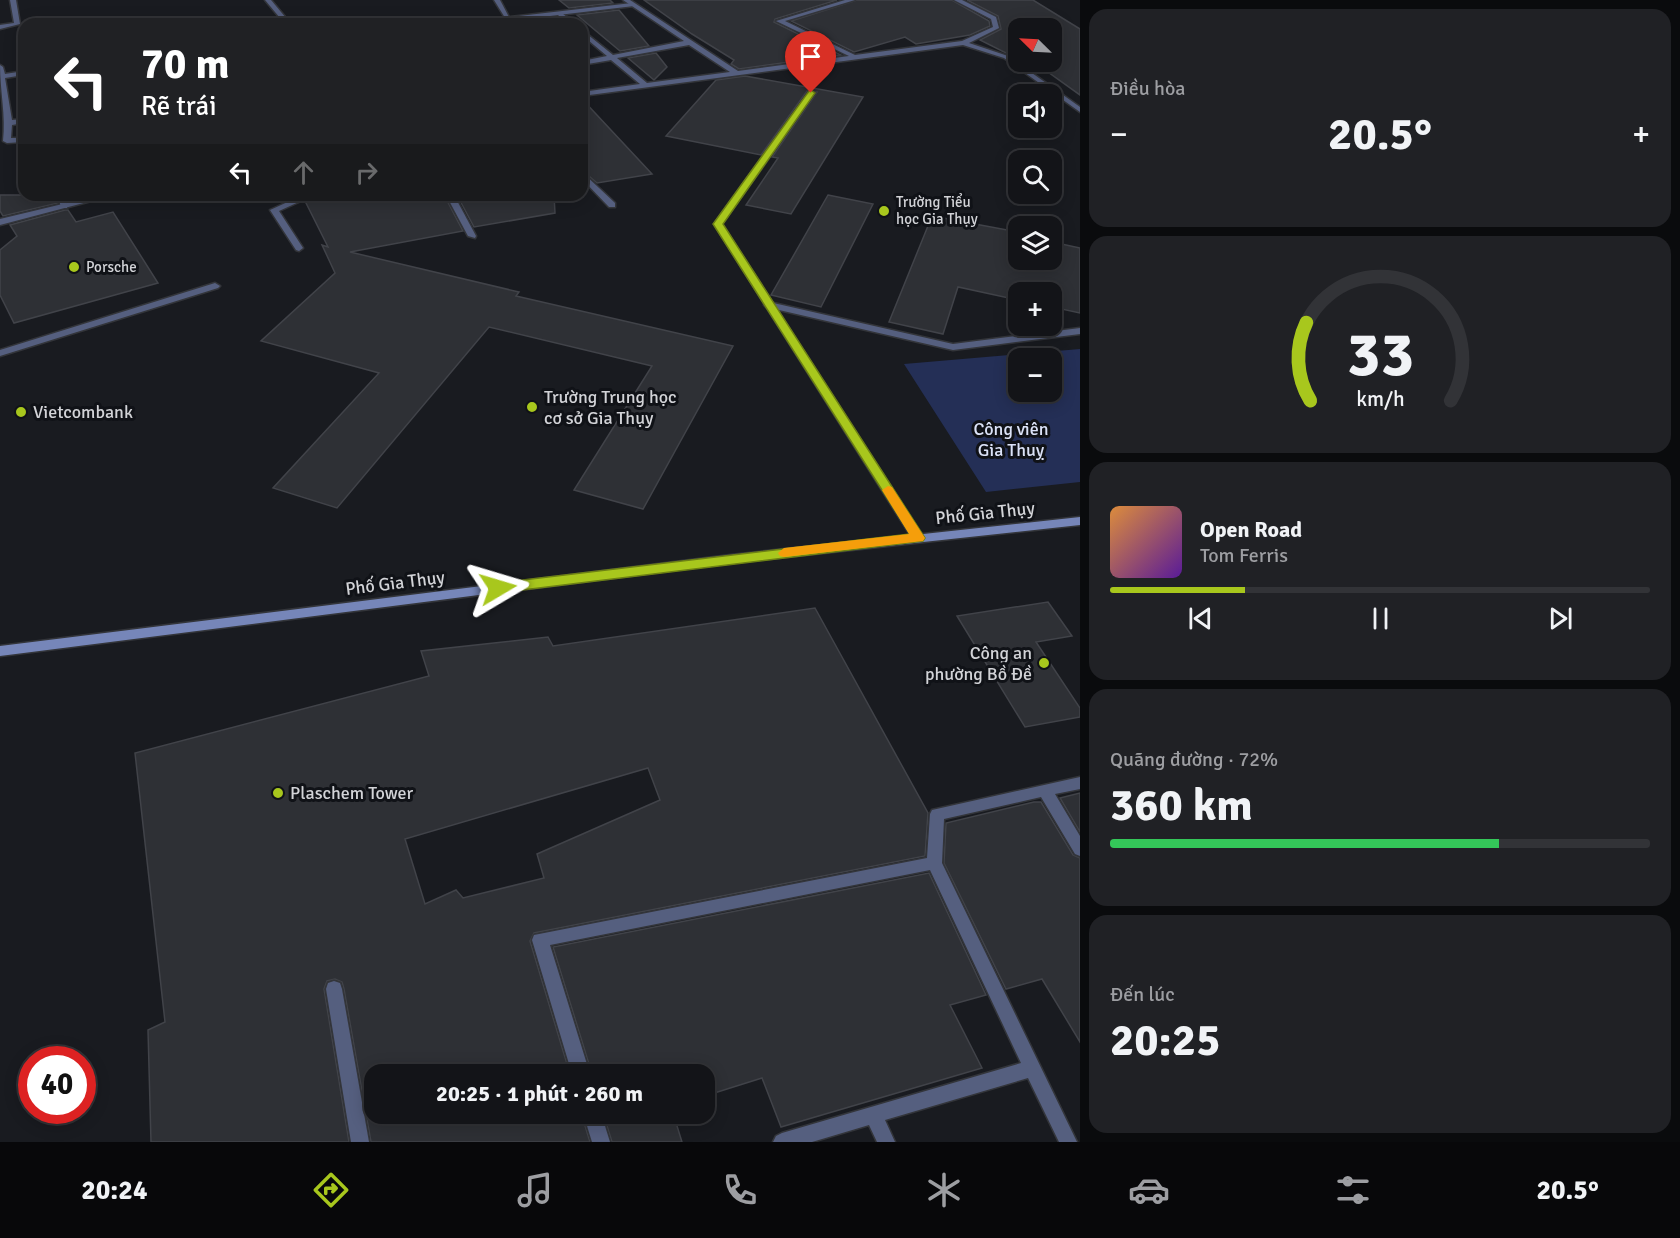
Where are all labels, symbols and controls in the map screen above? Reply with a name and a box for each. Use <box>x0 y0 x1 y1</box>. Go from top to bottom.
north arrow <box>1008 18 1062 72</box>
map controls <box>1008 18 1062 402</box>
pin <box>785 31 836 93</box>
text: 70 m <box>141 39 230 90</box>
icon: arrive <box>794 40 827 73</box>
icon: left <box>42 42 120 120</box>
text: Điều hòa <box>1110 76 1185 101</box>
button: sound <box>1008 84 1062 138</box>
text: Rẽ trái <box>141 90 217 123</box>
text: 20.5° <box>1328 107 1432 162</box>
text: − <box>1110 114 1128 155</box>
text: + <box>1632 114 1650 155</box>
button: search <box>1008 150 1062 204</box>
icon: left <box>224 156 257 189</box>
icon: ahead <box>287 156 320 189</box>
icon: right <box>350 156 383 189</box>
place label: Trường Tiểu học Gia Thụy <box>896 193 978 228</box>
marker: Trường Tiểu học Gia Thụy <box>877 204 891 218</box>
button: layers <box>1008 216 1062 270</box>
place label: Porsche <box>86 258 137 276</box>
marker: Porsche <box>67 260 81 274</box>
button: + <box>1008 282 1062 336</box>
text: 33 <box>1346 317 1414 394</box>
button: − <box>1008 348 1062 402</box>
place label: Trường Trung học cơ sở Gia Thụy <box>544 386 677 429</box>
text: km/h <box>1356 387 1404 413</box>
marker: Trường Trung học cơ sở Gia Thụy <box>525 400 539 414</box>
place label: Vietcombank <box>33 401 133 423</box>
marker: Vietcombank <box>14 405 28 419</box>
park label: Công viên Gia Thuỵ <box>973 418 1049 461</box>
street label: Phố Gia Thụy <box>934 497 1036 529</box>
text: Open Road <box>1200 516 1302 543</box>
text: Tom Ferris <box>1200 543 1288 568</box>
position arrow <box>466 556 530 620</box>
street label: Phố Gia Thụy <box>344 566 446 600</box>
icon: previous <box>1184 602 1217 635</box>
icon: pause <box>1364 602 1397 635</box>
icon: next <box>1544 602 1577 635</box>
place label: Công an phường Bồ Đề <box>925 642 1032 685</box>
marker: Công an phường Bồ Đề <box>1037 656 1051 670</box>
text: Quãng đường · 72% <box>1110 747 1278 772</box>
text: 360 km <box>1110 778 1253 833</box>
place label: Plaschem Tower <box>290 782 413 804</box>
marker: Plaschem Tower <box>271 786 285 800</box>
text: Đến lúc <box>1110 982 1175 1007</box>
text: 20:25 <box>1110 1013 1220 1068</box>
speed limit sign: 40 <box>18 1046 96 1124</box>
text: 20:25 · 1 phút · 260 m <box>436 1080 643 1107</box>
icon: directions <box>310 1169 352 1211</box>
icon: music <box>514 1169 556 1211</box>
icon: phone <box>719 1169 761 1211</box>
icon: climate <box>923 1169 965 1211</box>
icon: car <box>1128 1169 1170 1211</box>
icon: filters <box>1332 1169 1374 1211</box>
text: 20:24 <box>81 1174 147 1207</box>
text: 20.5° <box>1536 1174 1599 1207</box>

